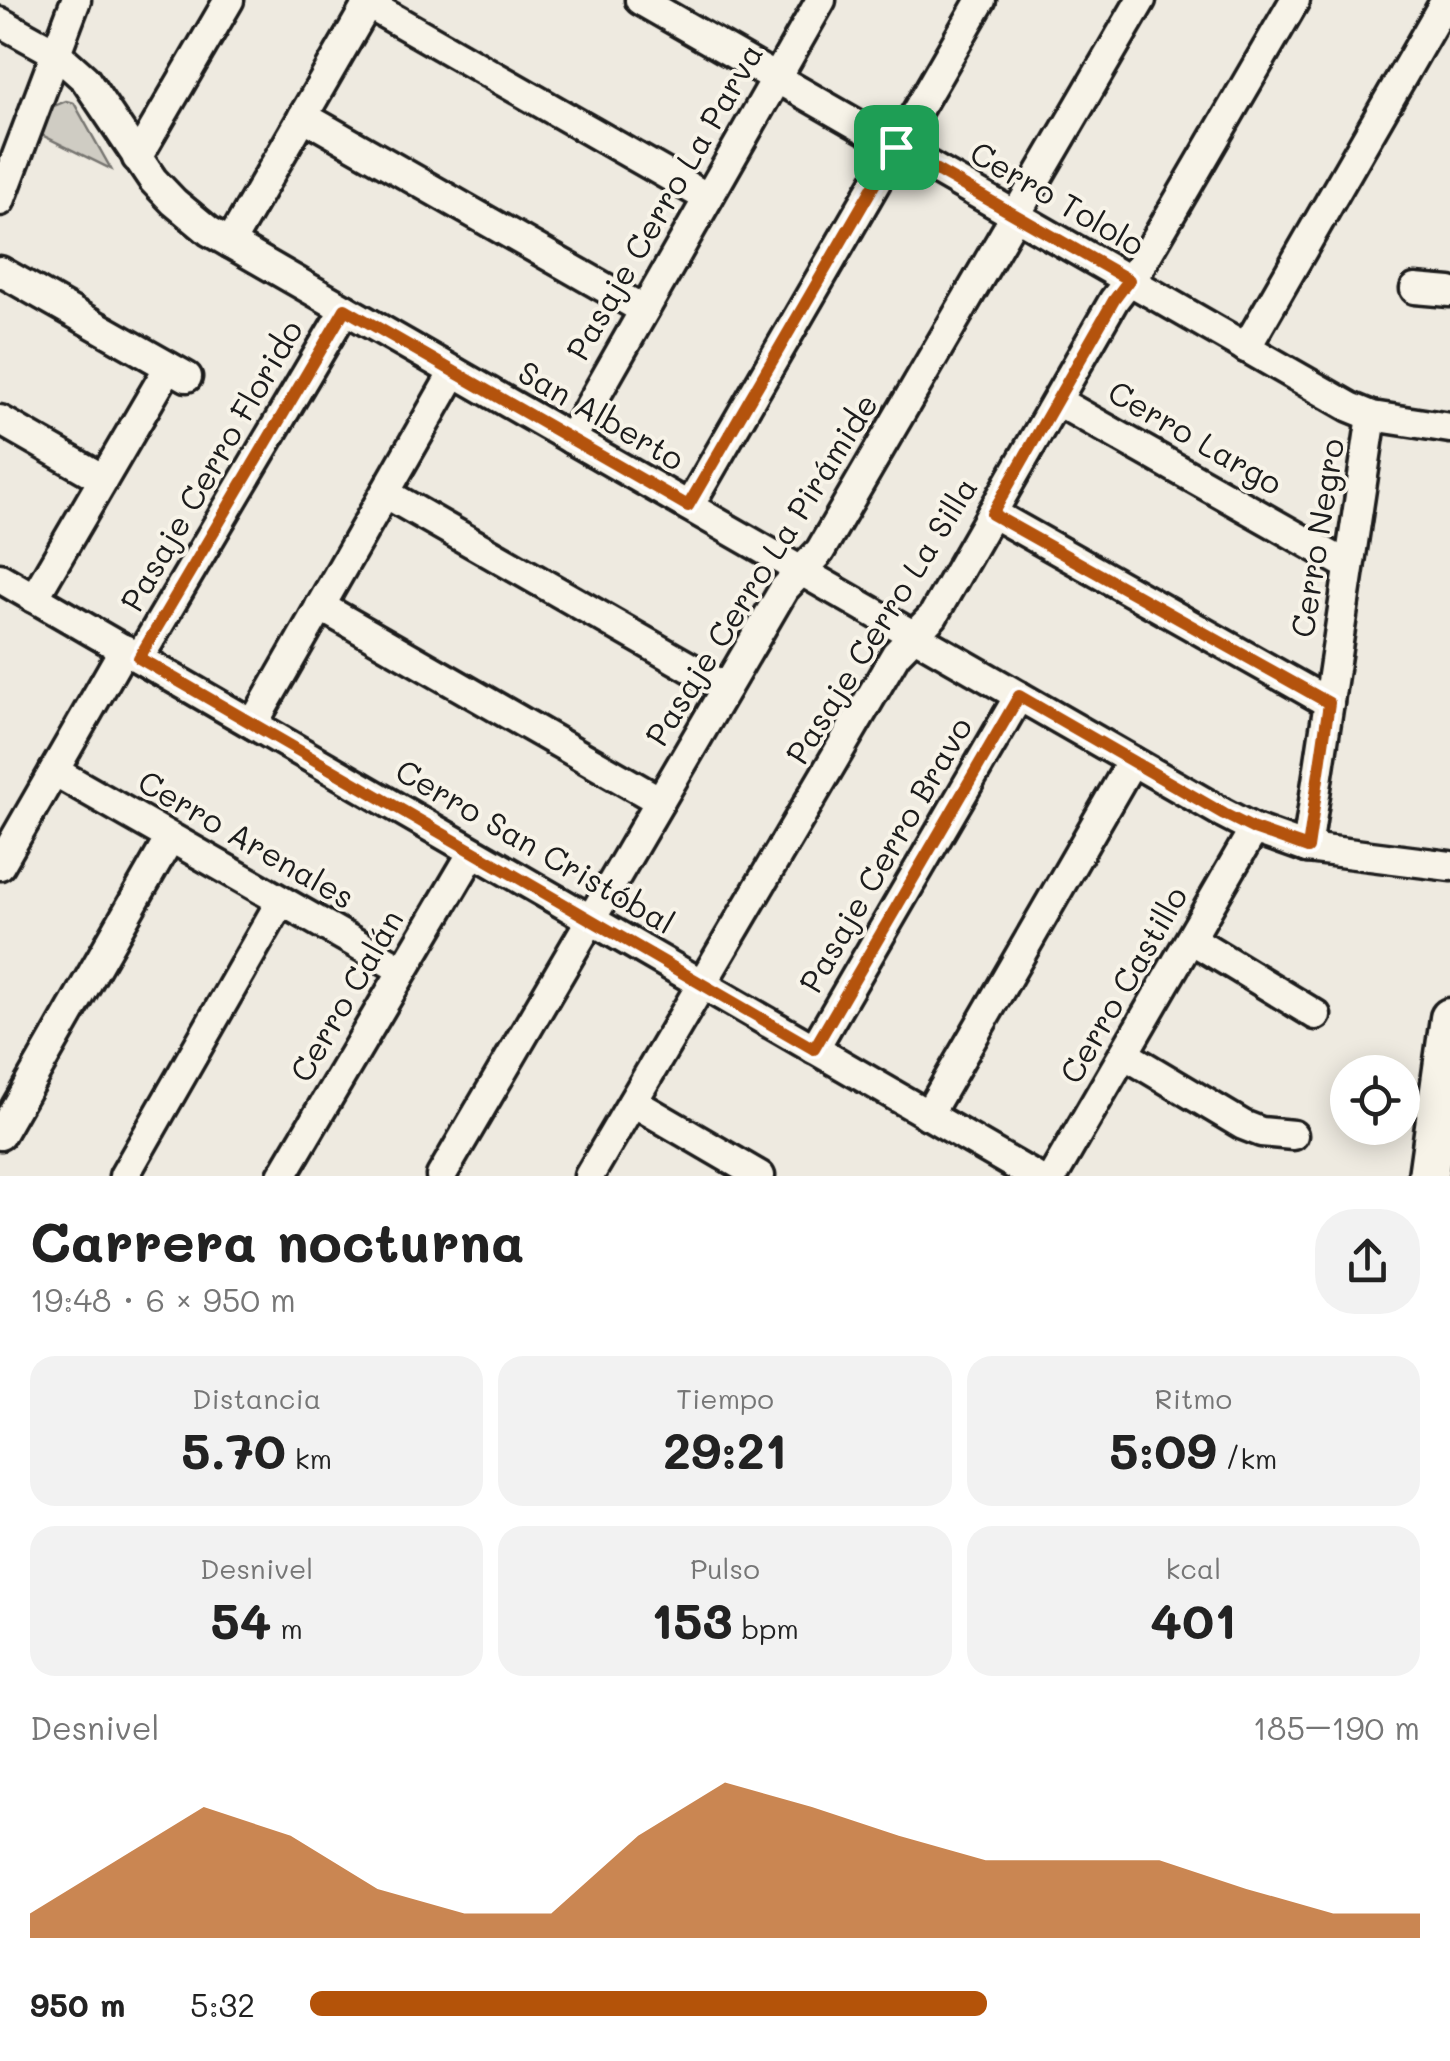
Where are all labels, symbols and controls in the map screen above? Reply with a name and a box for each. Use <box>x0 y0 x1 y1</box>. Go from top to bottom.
street label: Pasaje Cerro La Parva <box>555 35 771 367</box>
pin <box>854 105 939 190</box>
icon: arrive <box>869 120 924 175</box>
street label: Cerro Tololo <box>963 130 1153 264</box>
street label: Pasaje Cerro Florido <box>110 312 311 618</box>
street label: San Alberto <box>511 350 693 479</box>
street label: Cerro Largo <box>1101 369 1291 503</box>
street label: Pasaje Cerro La Pirámide <box>635 385 886 753</box>
street label: Cerro Negro <box>1280 435 1352 640</box>
street label: Pasaje Cerro La Silla <box>775 469 986 771</box>
street label: Pasaje Cerro Bravo <box>788 709 980 999</box>
street label: Cerro San Cristóbal <box>389 748 683 942</box>
street label: Cerro Arenales <box>131 759 363 917</box>
street label: Cerro Castillo <box>1049 878 1196 1090</box>
street label: Cerro Calán <box>279 901 412 1089</box>
map controls <box>1330 1055 1420 1145</box>
button: locate <box>1330 1055 1420 1145</box>
text: Carrera nocturna <box>30 1204 525 1276</box>
button: share <box>1315 1209 1420 1314</box>
text: 19:48 · 6 × 950 m <box>30 1278 296 1320</box>
text: Distancia <box>192 1380 321 1416</box>
text: Tiempo <box>676 1380 774 1416</box>
text: Ritmo <box>1154 1380 1232 1416</box>
text: 5.70 <box>181 1416 286 1482</box>
text: 29:21 <box>663 1416 787 1482</box>
text: 5:09 <box>1109 1416 1217 1482</box>
text: km <box>286 1440 332 1476</box>
text: /km <box>1217 1440 1277 1476</box>
text: Desnivel <box>200 1550 313 1586</box>
text: Pulso <box>690 1550 760 1586</box>
text: kcal <box>1165 1550 1221 1586</box>
text: 54 <box>211 1586 271 1652</box>
text: 153 <box>651 1586 732 1652</box>
text: 401 <box>1150 1586 1236 1652</box>
text: m <box>271 1610 303 1646</box>
text: bpm <box>732 1610 799 1646</box>
text: Desnivel <box>30 1706 160 1748</box>
text: 185–190 m <box>1253 1706 1420 1748</box>
text: 950 m <box>30 1983 125 2025</box>
text: 5:32 <box>190 1983 255 2025</box>

